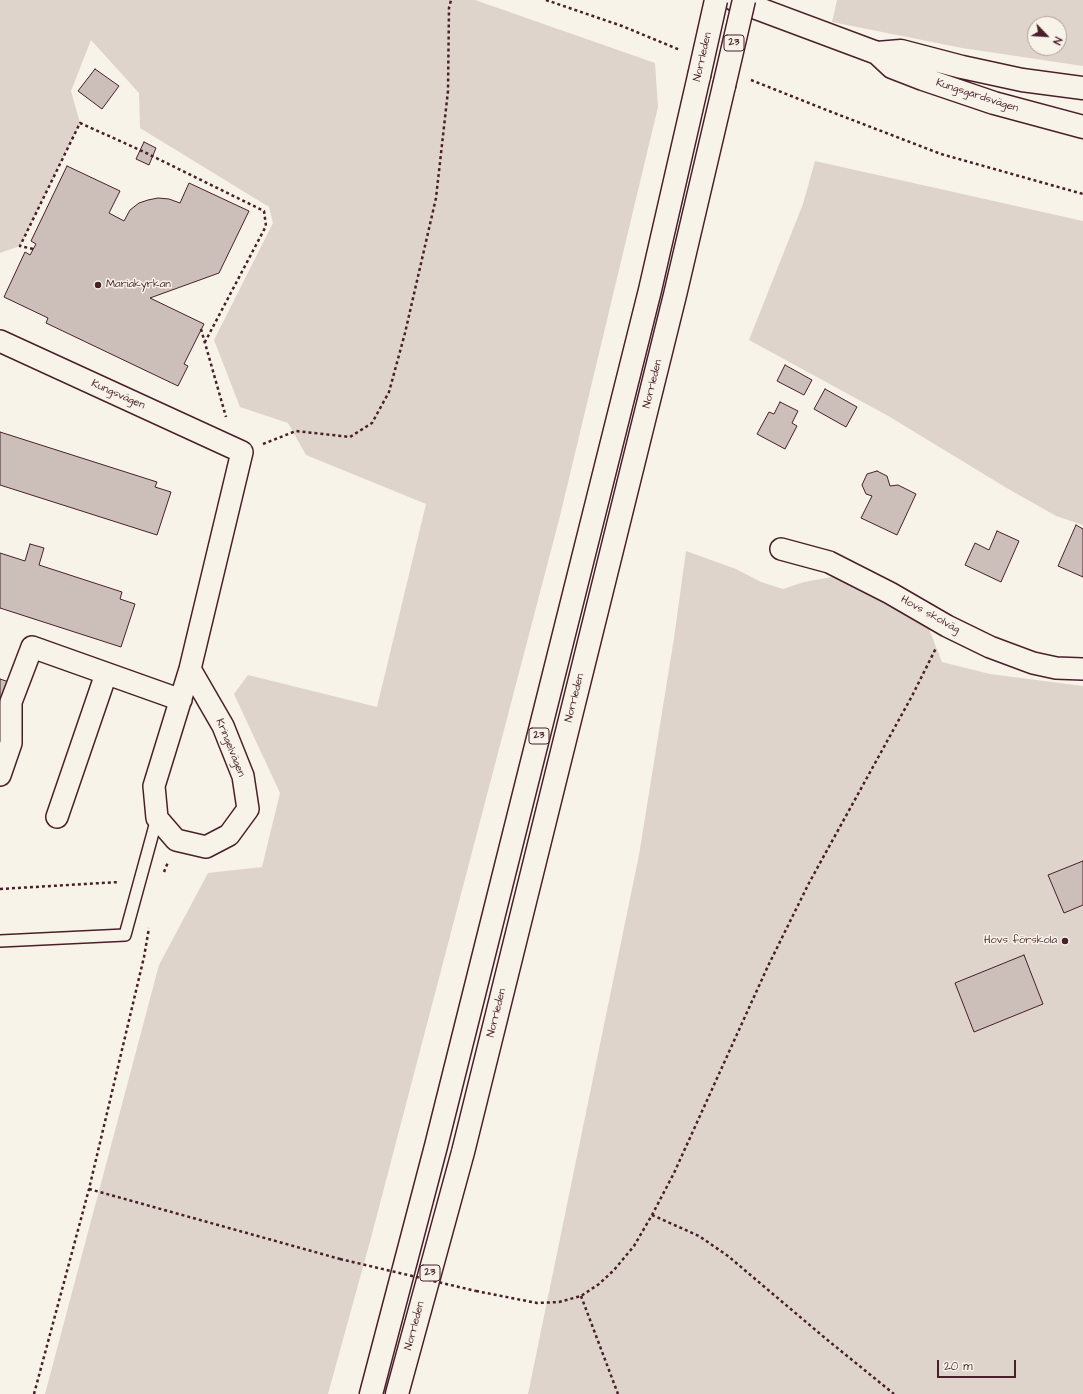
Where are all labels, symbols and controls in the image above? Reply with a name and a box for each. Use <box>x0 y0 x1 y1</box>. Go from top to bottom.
north arrow <box>1027 16 1067 56</box>
street label: Norrleden <box>691 31 715 83</box>
road number: 23 <box>724 35 744 51</box>
text: N <box>1049 35 1066 47</box>
street label: Kungsgårdsvägen <box>934 76 1020 116</box>
place label: Mariakyrkan <box>106 278 171 292</box>
marker: Mariakyrkan <box>93 280 103 290</box>
street label: Norrleden <box>641 358 665 410</box>
street label: Kungsvägen <box>89 377 147 413</box>
street label: Hovs skolväg <box>898 593 962 637</box>
street label: Norrleden <box>563 672 587 724</box>
street label: Kringelvägen <box>212 717 248 779</box>
road number: 23 <box>529 728 549 744</box>
place label: Hovs förskola <box>984 934 1057 948</box>
marker: Hovs förskola <box>1060 936 1070 946</box>
street label: Norrleden <box>485 987 509 1039</box>
road number: 23 <box>420 1265 440 1281</box>
street label: Norrleden <box>402 1300 428 1352</box>
scale bar <box>939 1352 1018 1378</box>
text: 20 m <box>944 1358 973 1375</box>

